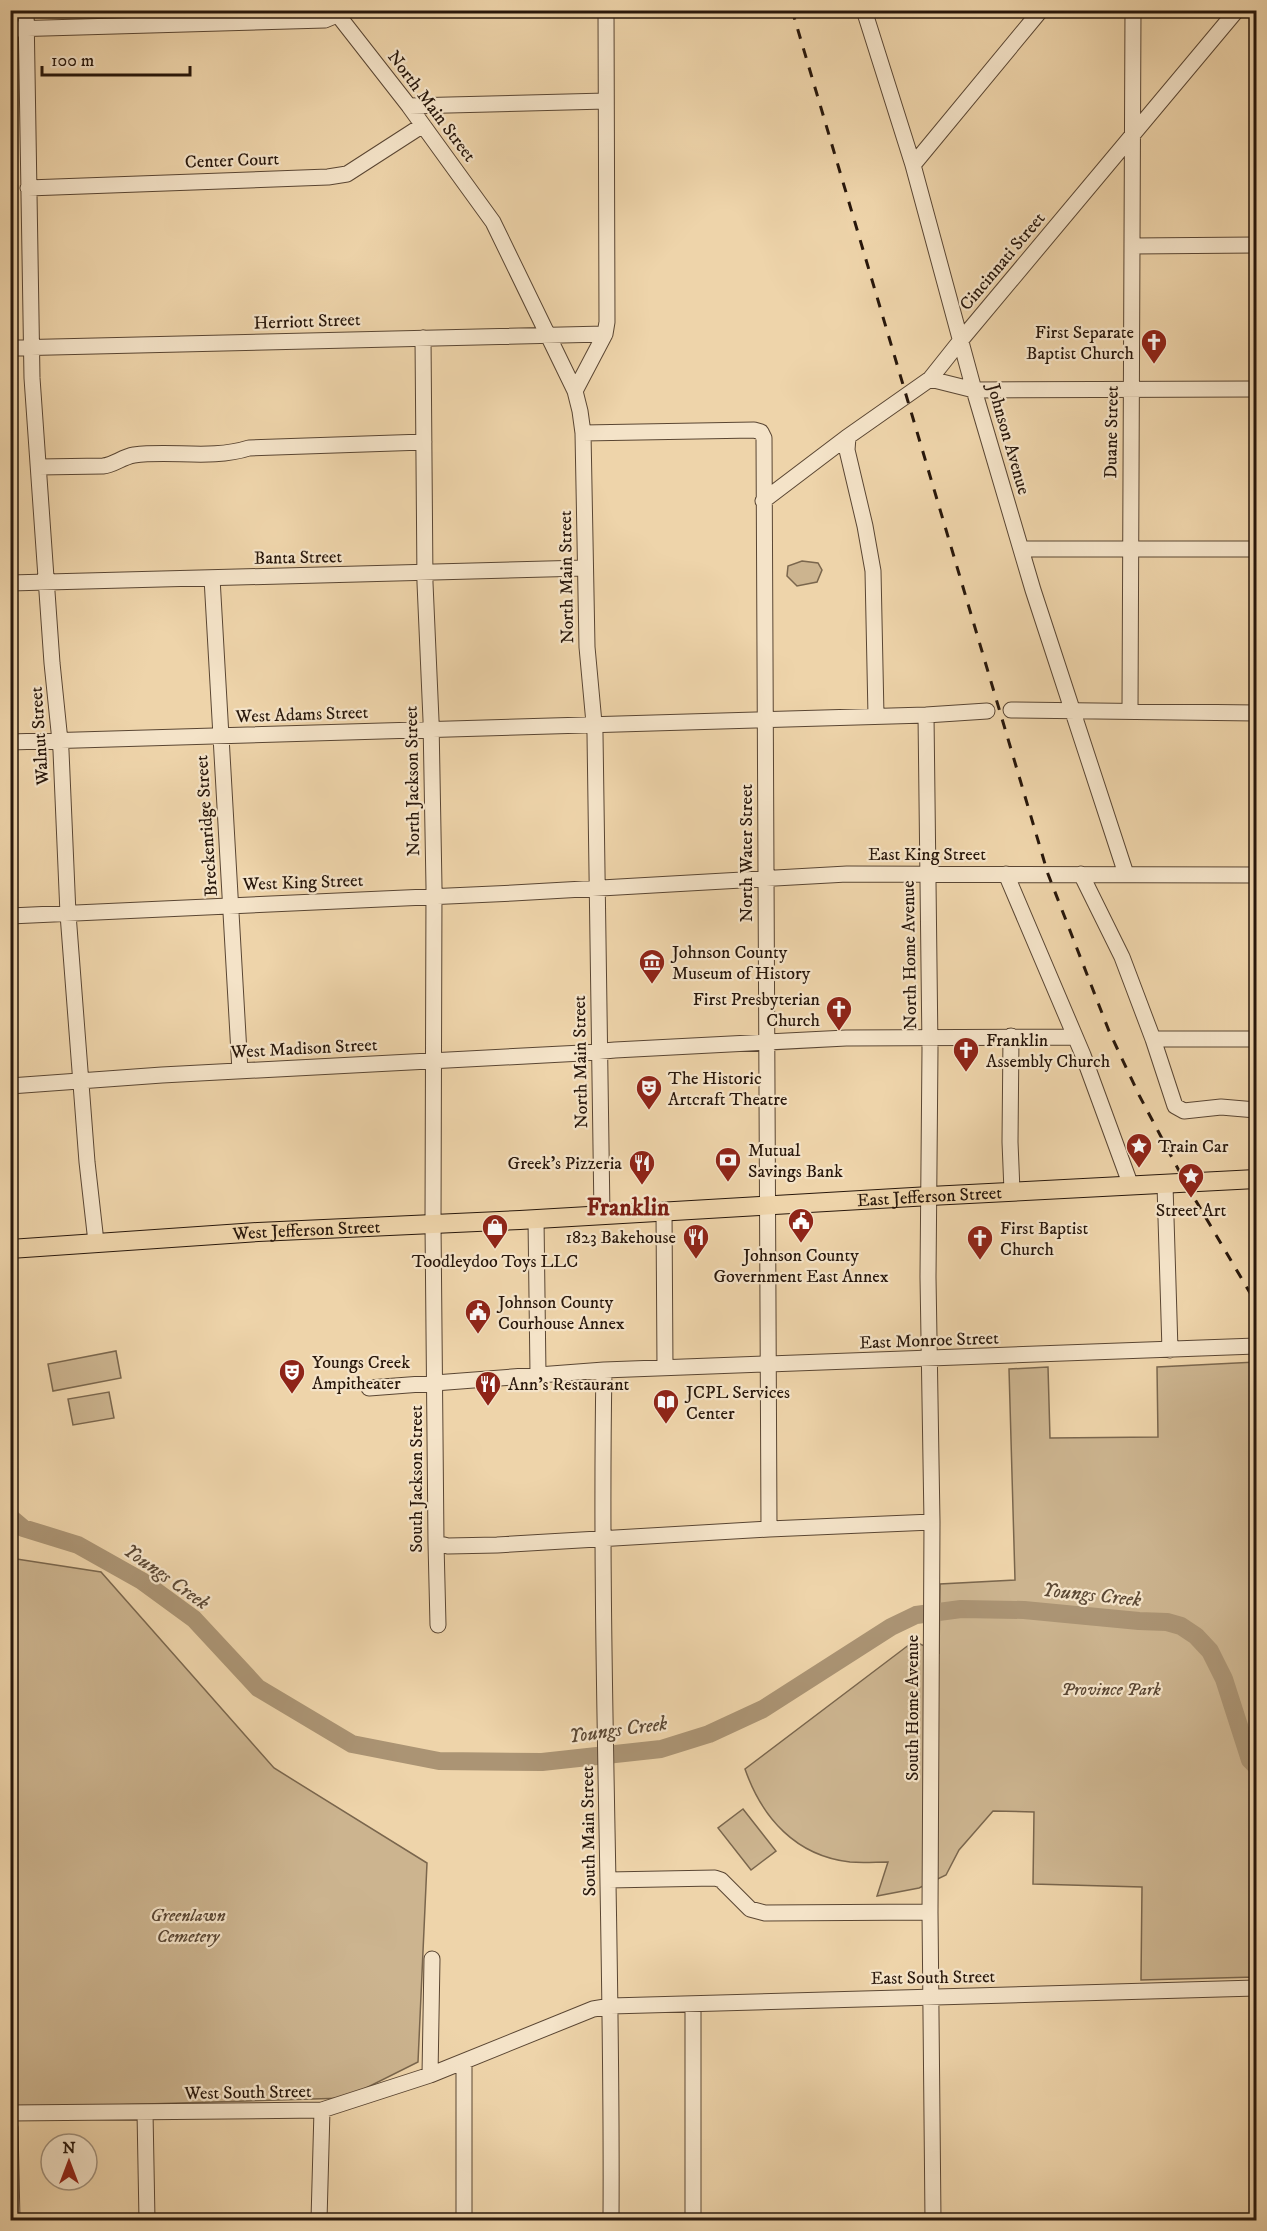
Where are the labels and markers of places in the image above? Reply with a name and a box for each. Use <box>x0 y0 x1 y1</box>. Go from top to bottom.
place label: First Separate Baptist Church <box>1026 322 1135 365</box>
church icon: First Separate Baptist Church <box>1139 327 1169 365</box>
place label: Johnson County Museum of History <box>670 942 811 985</box>
museum icon: Johnson County Museum of History <box>637 947 667 985</box>
place label: First Presbyterian Church <box>693 989 821 1032</box>
church icon: First Presbyterian Church <box>824 994 854 1032</box>
place label: Franklin Assembly Church <box>986 1030 1111 1073</box>
church icon: Franklin Assembly Church <box>951 1035 981 1073</box>
place label: The Historic Artcraft Theatre <box>668 1068 787 1111</box>
theatre icon: The Historic Artcraft Theatre <box>634 1073 664 1111</box>
place icon: Train Car <box>1124 1131 1154 1169</box>
place label: Train Car <box>1158 1136 1229 1158</box>
place label: Mutual Savings Bank <box>748 1140 843 1183</box>
bank icon: Mutual Savings Bank <box>713 1145 743 1183</box>
restaurant icon: Greek's Pizzeria <box>627 1148 657 1186</box>
place label: Greek's Pizzeria <box>508 1153 622 1175</box>
place icon: Street Art <box>1176 1161 1206 1199</box>
place label: Street Art <box>1156 1200 1226 1222</box>
public building icon: Johnson County Government East Annex <box>786 1206 816 1244</box>
shop icon: Toodleydoo Toys LLC <box>480 1212 510 1250</box>
place label: First Baptist Church <box>1000 1218 1088 1261</box>
restaurant icon: 1823 Bakehouse <box>681 1222 711 1260</box>
church icon: First Baptist Church <box>965 1223 995 1261</box>
place label: 1823 Bakehouse <box>565 1227 676 1249</box>
place label: Johnson County Government East Annex <box>713 1245 889 1288</box>
place label: Toodleydoo Toys LLC <box>412 1251 578 1273</box>
place label: Johnson County Courhouse Annex <box>496 1292 625 1335</box>
public building icon: Johnson County Courhouse Annex <box>463 1297 493 1335</box>
place label: Youngs Creek Ampitheater <box>312 1352 410 1395</box>
theatre icon: Youngs Creek Ampitheater <box>277 1357 307 1395</box>
restaurant icon: Ann's Restaurant <box>473 1369 503 1407</box>
place label: Ann's Restaurant <box>508 1374 629 1396</box>
place label: JCPL Services Center <box>684 1382 790 1425</box>
library icon: JCPL Services Center <box>651 1387 681 1425</box>

